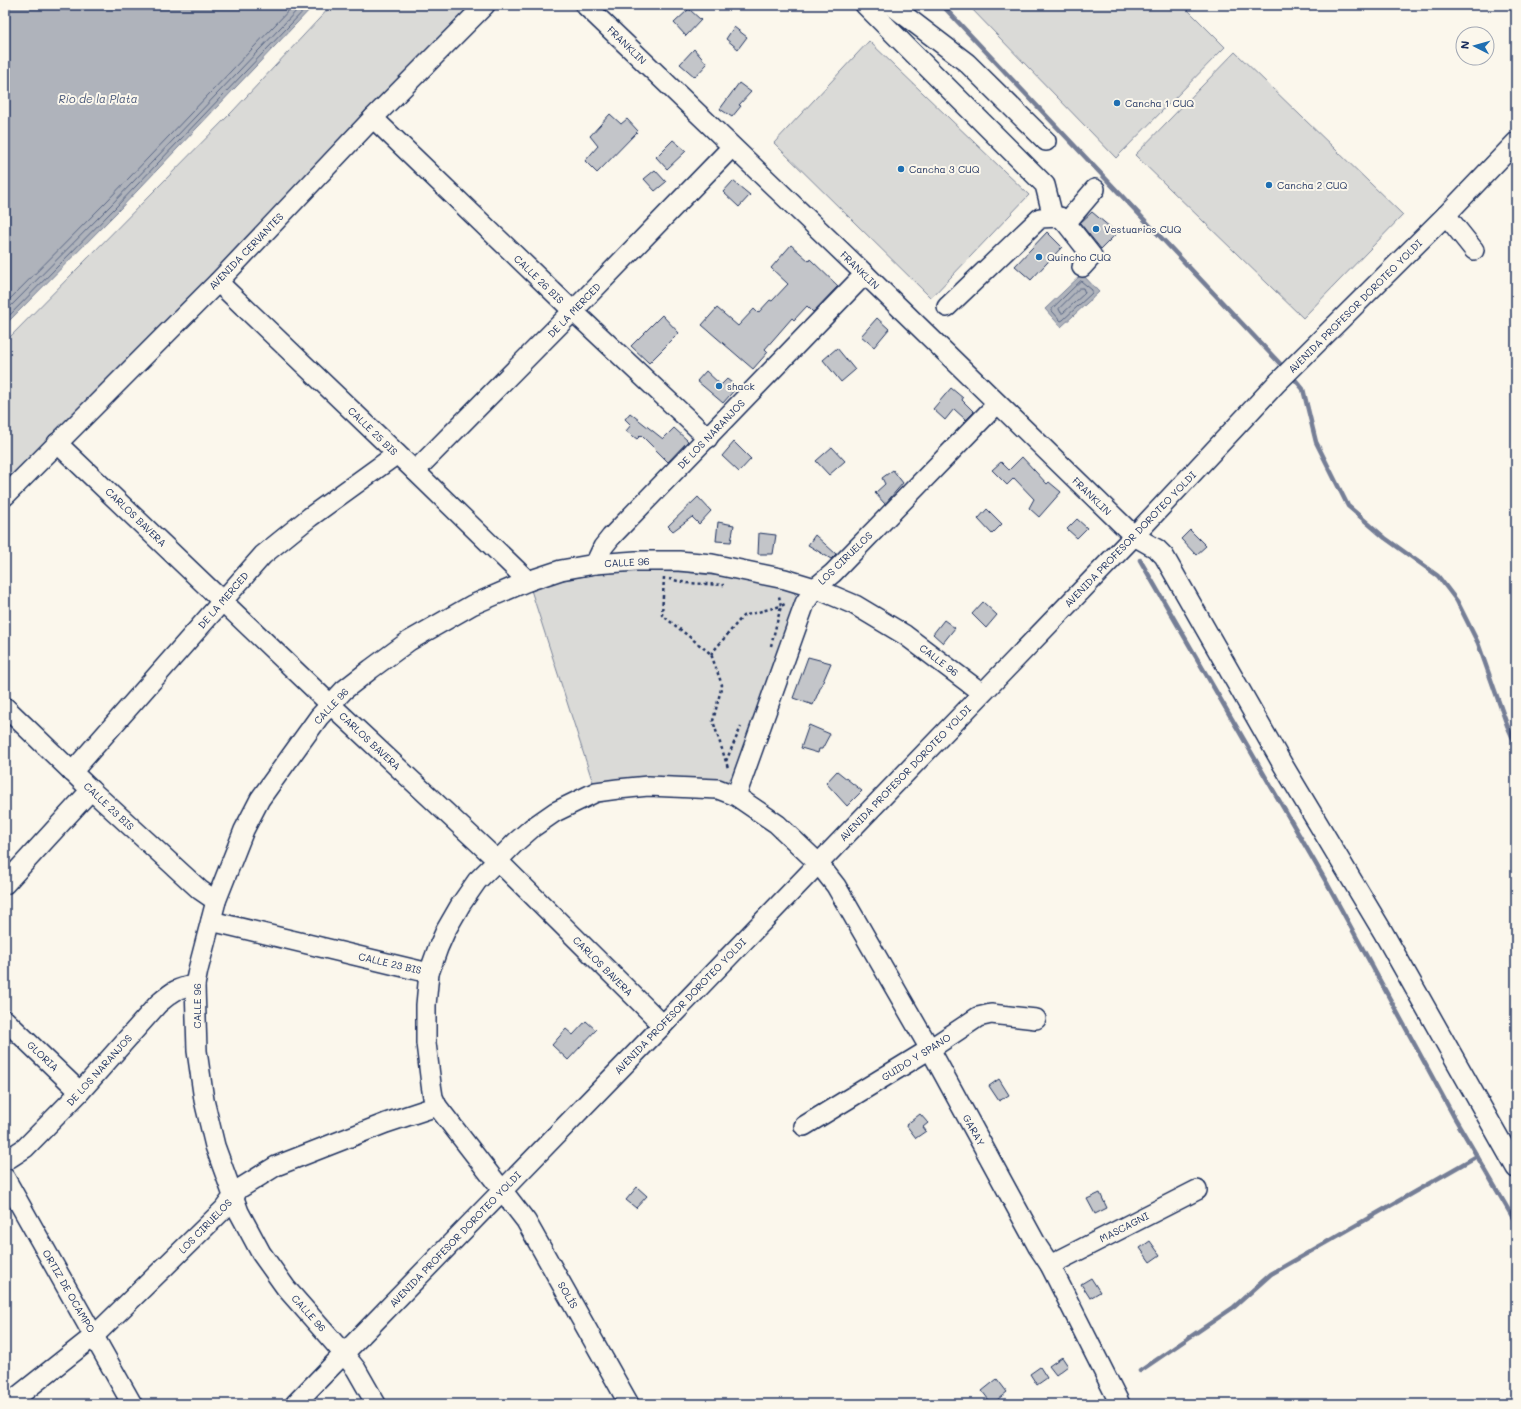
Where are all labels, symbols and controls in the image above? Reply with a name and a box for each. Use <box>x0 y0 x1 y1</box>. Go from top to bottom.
street label: FRANKLIN <box>604 23 650 67</box>
north arrow <box>1455 26 1495 66</box>
text: N <box>1457 40 1472 50</box>
water label: Río de la Plata <box>58 91 138 106</box>
place label: Cancha 1 CUQ <box>1125 96 1194 110</box>
marker: Cancha 1 CUQ <box>1112 98 1122 108</box>
place label: Cancha 3 CUQ <box>909 162 980 176</box>
marker: Cancha 3 CUQ <box>896 164 906 174</box>
place label: Cancha 2 CUQ <box>1277 178 1347 192</box>
marker: Cancha 2 CUQ <box>1264 180 1274 190</box>
street label: AVENIDA CERVANTES <box>206 209 287 292</box>
place label: Vestuarios CUQ <box>1104 222 1181 236</box>
marker: Vestuarios CUQ <box>1091 224 1101 234</box>
street label: AVENIDA PROFESOR DOROTEO YOLDI <box>1285 236 1425 376</box>
street label: FRANKLIN <box>837 248 883 292</box>
place label: Quincho CUQ <box>1047 250 1111 264</box>
street label: CALLE 26 BIS <box>511 252 567 307</box>
marker: Quincho CUQ <box>1034 252 1044 262</box>
street label: DE LA MERCED <box>544 279 604 340</box>
place label: shack <box>727 379 755 393</box>
marker: shack <box>714 381 724 391</box>
street label: DE LOS NARANJOS <box>674 396 748 472</box>
street label: CALLE 25 BIS <box>345 404 401 459</box>
street label: AVENIDA PROFESOR DOROTEO YOLDI <box>1061 468 1199 610</box>
street label: FRANKLIN <box>1069 474 1115 518</box>
street label: CARLOS BAVERA <box>103 484 170 550</box>
street label: LOS CIRUELOS <box>815 528 876 588</box>
street label: CALLE 96 <box>604 554 650 570</box>
street label: DE LA MERCED <box>194 569 252 631</box>
street label: CALLE 96 <box>917 641 961 679</box>
street label: CALLE 96 <box>310 685 352 727</box>
street label: AVENIDA PROFESOR DOROTEO YOLDI <box>836 702 974 844</box>
street label: CARLOS BAVERA <box>336 709 404 773</box>
street label: CALLE 23 BIS <box>81 779 138 833</box>
street label: CARLOS BAVERA <box>570 933 636 999</box>
street label: AVENIDA PROFESOR DOROTEO YOLDI <box>611 935 749 1077</box>
street label: CALLE 23 BIS <box>357 949 423 977</box>
street label: CALLE 96 <box>190 983 204 1029</box>
street label: GUIDO Y SPANO <box>879 1030 953 1084</box>
street label: DE LOS NARANJOS <box>63 1031 135 1109</box>
street label: GLORIA <box>24 1038 62 1074</box>
street label: GARAY <box>960 1112 988 1148</box>
street label: AVENIDA PROFESOR DOROTEO YOLDI <box>386 1168 524 1310</box>
street label: LOS CIRUELOS <box>175 1195 235 1256</box>
street label: MASCAGNI <box>1097 1208 1152 1245</box>
street label: ORTIZ DE OCAMPO <box>39 1247 99 1335</box>
street label: SOLÍS <box>555 1279 581 1311</box>
street label: CALLE 96 <box>289 1291 329 1335</box>

